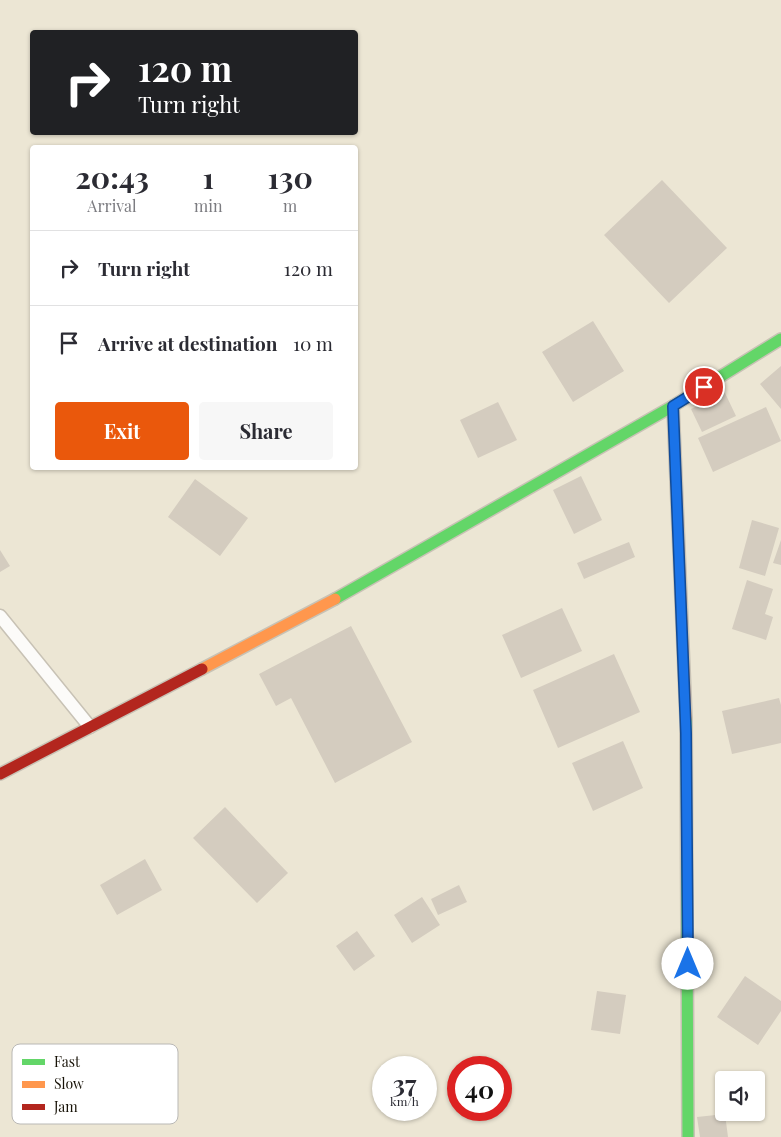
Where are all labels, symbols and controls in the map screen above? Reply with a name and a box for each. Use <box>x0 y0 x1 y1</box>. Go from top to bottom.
text: 120 m <box>138 44 232 91</box>
icon: right <box>55 50 120 115</box>
text: Turn right <box>138 89 240 119</box>
text: 20:43 <box>75 157 149 197</box>
text: 1 <box>202 157 214 197</box>
text: 130 <box>268 157 313 197</box>
text: Arrival <box>87 195 137 216</box>
text: min <box>194 195 222 216</box>
text: m <box>283 195 297 216</box>
icon: right <box>55 254 83 282</box>
text: Turn right <box>98 255 190 281</box>
text: 120 m <box>284 255 333 281</box>
icon: arrive <box>55 329 83 357</box>
text: Arrive at destination <box>98 330 278 356</box>
text: 10 m <box>293 330 333 356</box>
pin <box>683 366 725 408</box>
icon: arrive <box>690 373 718 401</box>
button: Exit <box>55 402 189 460</box>
button: Share <box>199 402 333 460</box>
position arrow <box>661 937 713 989</box>
legend <box>12 1044 178 1124</box>
text: Fast <box>54 1052 81 1071</box>
speed limit sign: 40 <box>447 1056 512 1121</box>
text: 37 <box>393 1066 416 1099</box>
map controls <box>715 1071 765 1121</box>
button: sound <box>715 1071 765 1121</box>
text: Slow <box>54 1074 84 1093</box>
text: km/h <box>390 1093 419 1109</box>
text: Jam <box>53 1097 78 1116</box>

